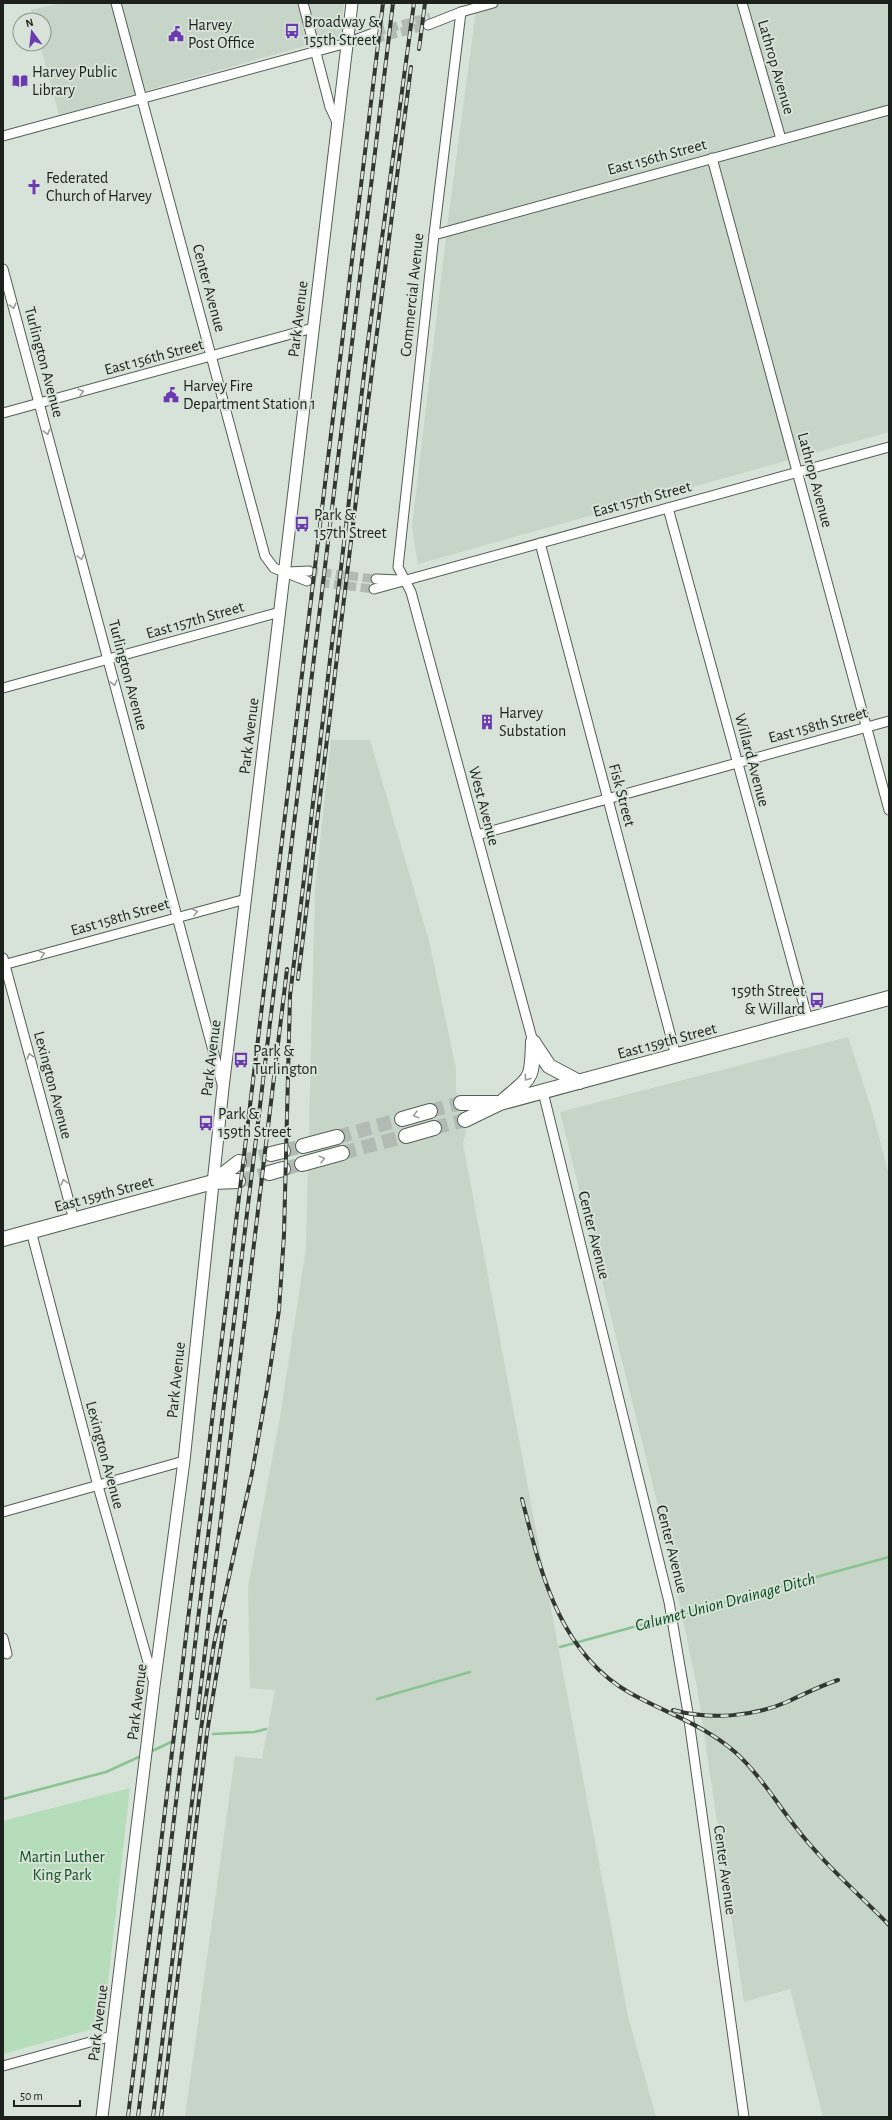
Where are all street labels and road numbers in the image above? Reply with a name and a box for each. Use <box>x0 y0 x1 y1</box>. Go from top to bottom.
street label: Lathrop Avenue <box>755 18 797 116</box>
street label: East 156th Street <box>606 136 708 178</box>
street label: Commercial Avenue <box>398 232 426 358</box>
street label: Center Avenue <box>190 242 228 334</box>
street label: Park Avenue <box>285 280 311 358</box>
street label: Turlington Avenue <box>22 305 66 419</box>
street label: East 156th Street <box>103 336 205 378</box>
street label: Lathrop Avenue <box>795 431 835 529</box>
street label: East 157th Street <box>591 478 693 520</box>
street label: East 157th Street <box>144 598 246 642</box>
street label: Turlington Avenue <box>106 618 150 732</box>
street label: Park Avenue <box>236 697 262 775</box>
street label: East 158th Street <box>767 704 869 746</box>
street label: Willard Avenue <box>732 712 772 808</box>
street label: Fisk Street <box>606 762 638 828</box>
street label: West Avenue <box>466 765 502 847</box>
street label: East 158th Street <box>69 895 171 939</box>
street label: Park Avenue <box>198 1019 224 1097</box>
street label: East 159th Street <box>616 1020 718 1062</box>
street label: Lexington Avenue <box>31 1029 75 1141</box>
street label: East 159th Street <box>53 1173 155 1215</box>
street label: Center Avenue <box>575 1189 613 1281</box>
street label: Park Avenue <box>164 1341 188 1419</box>
street label: Lexington Avenue <box>83 1399 127 1511</box>
street label: Center Avenue <box>653 1503 691 1595</box>
street label: Park Avenue <box>124 1663 150 1741</box>
street label: Center Avenue <box>711 1824 739 1916</box>
street label: Park Avenue <box>85 1984 111 2062</box>

